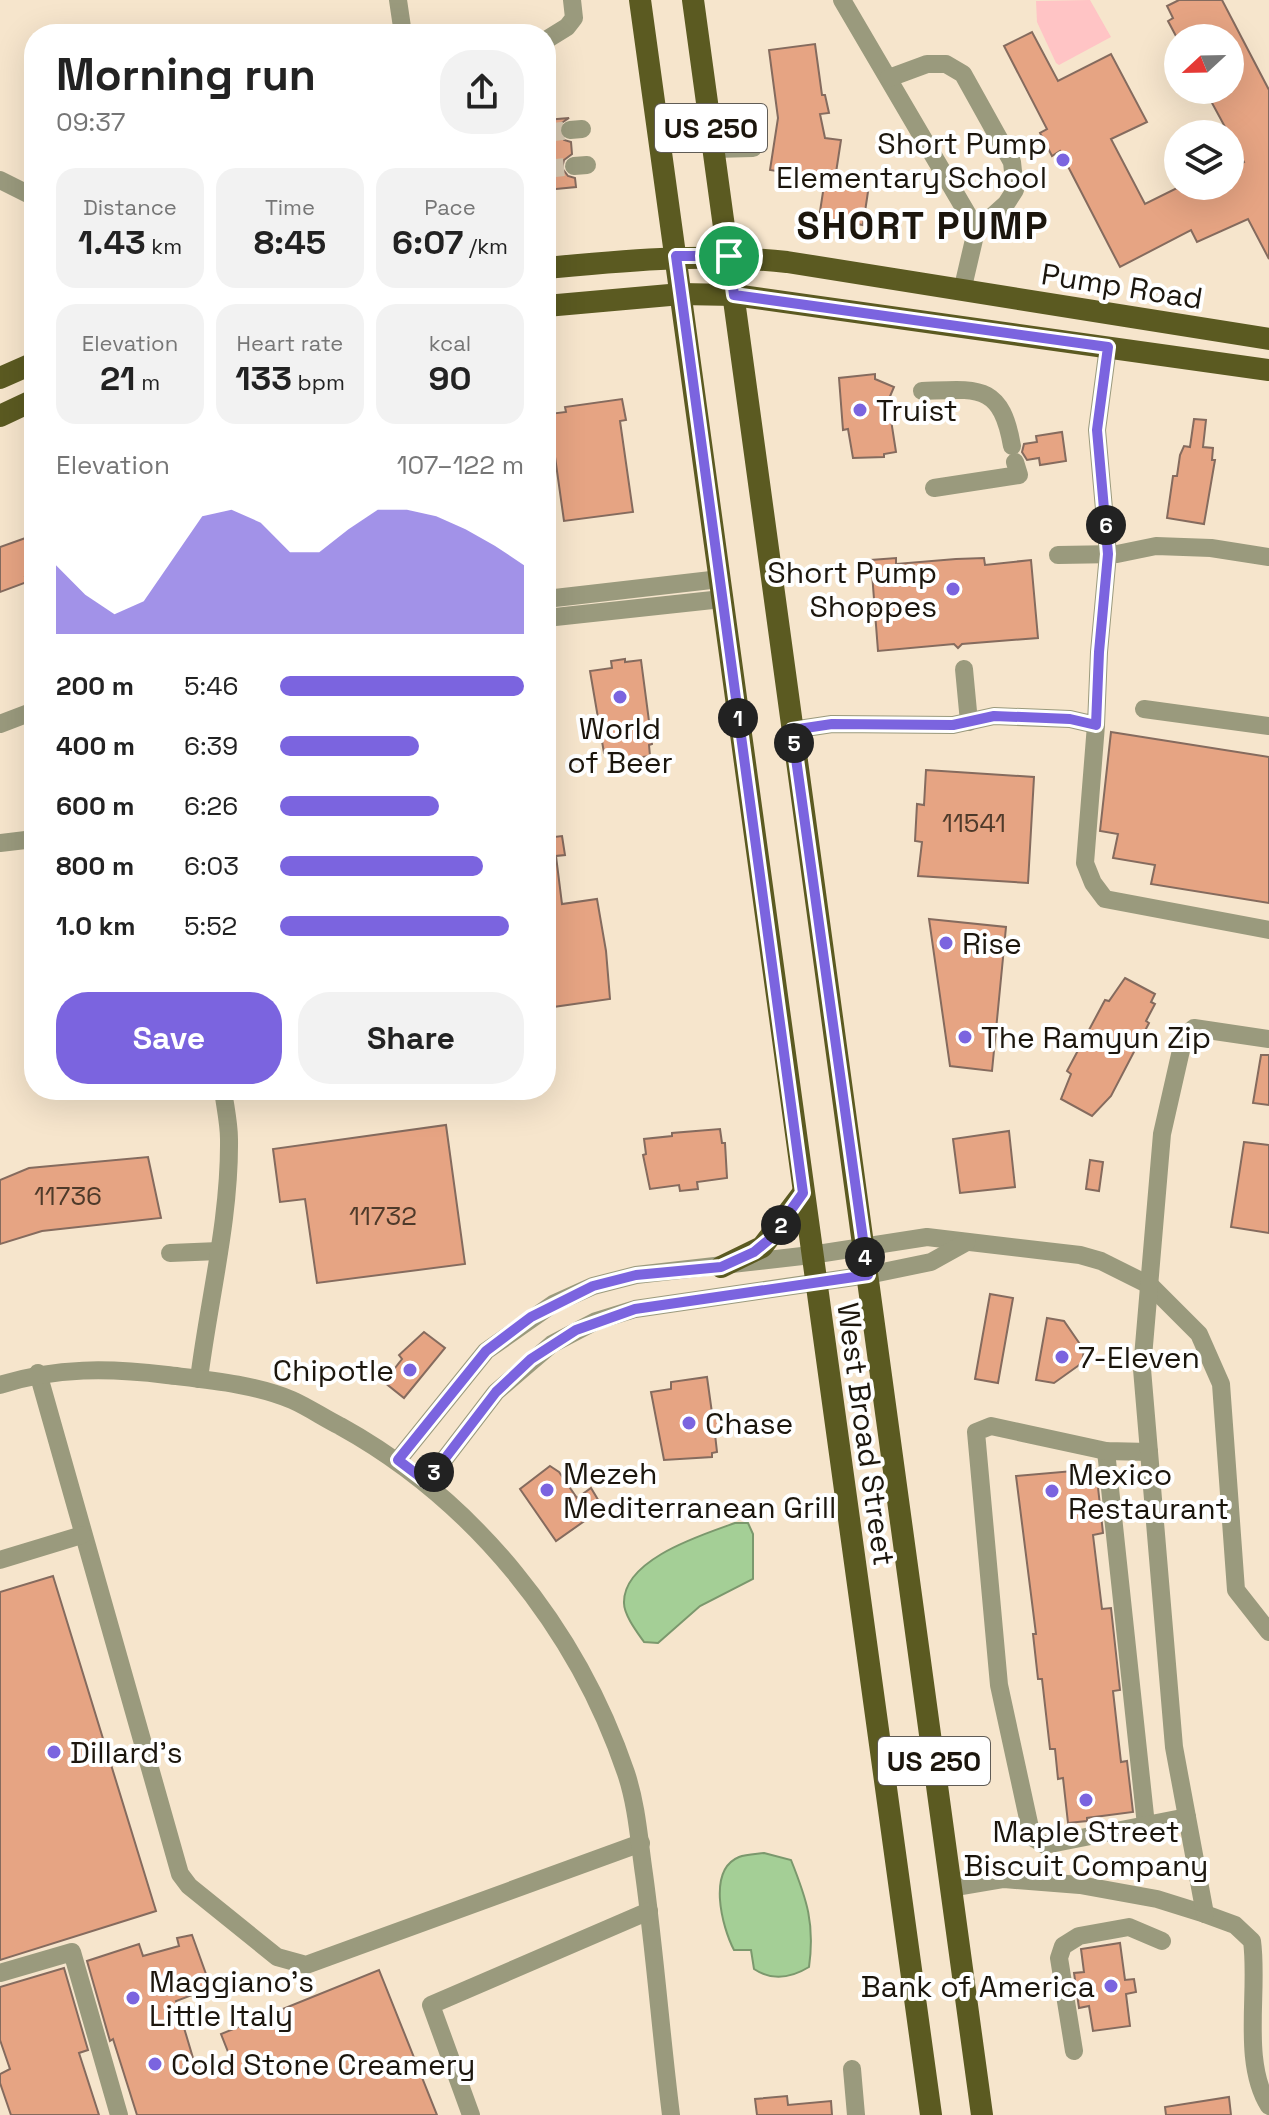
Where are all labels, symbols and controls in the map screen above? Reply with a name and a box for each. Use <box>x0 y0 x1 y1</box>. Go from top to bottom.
north arrow <box>1164 24 1244 104</box>
map controls <box>1164 24 1244 200</box>
text: Morning run <box>56 47 316 103</box>
button: share <box>440 50 524 134</box>
road number: US 250 <box>655 104 767 152</box>
text: 09:37 <box>56 105 126 139</box>
button: layers <box>1164 120 1244 200</box>
place label: Short Pump Elementary School <box>776 124 1047 197</box>
marker: Short Pump Elementary School <box>1054 151 1072 169</box>
text: Distance <box>83 193 177 221</box>
text: Time <box>265 193 315 221</box>
text: Pace <box>424 193 476 221</box>
district label: SHORT PUMP <box>796 202 1050 250</box>
text: 1.43 <box>78 221 146 264</box>
text: 8:45 <box>254 221 326 264</box>
text: 6:07 <box>392 221 463 264</box>
pin <box>695 222 763 290</box>
text: km <box>146 232 182 260</box>
text: /km <box>463 232 508 260</box>
icon: arrive <box>707 234 751 278</box>
street label: Pump Road <box>1039 254 1205 318</box>
text: Elevation <box>82 329 178 357</box>
text: Heart rate <box>237 329 343 357</box>
text: kcal <box>429 329 471 357</box>
text: 21 <box>100 357 136 400</box>
text: 133 <box>235 357 292 400</box>
text: 90 <box>428 357 472 400</box>
text: m <box>136 368 160 396</box>
text: bpm <box>292 368 345 396</box>
place label: Truist <box>876 391 958 430</box>
marker: Truist <box>851 401 869 419</box>
text: Elevation <box>56 448 170 482</box>
text: 107–122 m <box>397 448 524 482</box>
pin: 6 <box>1086 505 1126 545</box>
text: 6 <box>1099 511 1113 539</box>
place label: Short Pump Shoppes <box>767 553 937 626</box>
marker: Short Pump Shoppes <box>944 580 962 598</box>
text: 200 m <box>56 669 134 703</box>
text: 5:46 <box>184 669 238 703</box>
marker: World of Beer <box>611 688 629 706</box>
pin: 1 <box>718 698 758 738</box>
text: 1 <box>733 704 743 732</box>
place label: World of Beer <box>567 709 673 782</box>
pin: 5 <box>774 723 814 763</box>
text: 400 m <box>56 729 135 763</box>
text: 6:39 <box>184 729 238 763</box>
text: 5 <box>787 729 801 757</box>
text: 600 m <box>56 789 135 823</box>
text: 6:26 <box>184 789 238 823</box>
house number: 11541 <box>942 806 1006 840</box>
text: 800 m <box>56 849 134 883</box>
text: 6:03 <box>184 849 239 883</box>
text: 1.0 km <box>56 909 136 943</box>
text: 5:52 <box>184 909 237 943</box>
place label: Rise <box>962 924 1022 963</box>
marker: Rise <box>937 934 955 952</box>
button: Save <box>56 992 282 1084</box>
button: Share <box>298 992 524 1084</box>
place label: The Ramyun Zip <box>981 1018 1211 1057</box>
marker: The Ramyun Zip <box>956 1028 974 1046</box>
house number: 11736 <box>34 1179 102 1213</box>
house number: 11732 <box>349 1199 417 1233</box>
pin: 2 <box>761 1205 801 1245</box>
text: 2 <box>774 1211 788 1239</box>
pin: 4 <box>845 1237 885 1277</box>
text: 4 <box>858 1243 872 1271</box>
street label: West Broad Street <box>828 1300 904 1568</box>
place label: 7-Eleven <box>1078 1338 1200 1377</box>
marker: 7-Eleven <box>1053 1348 1071 1366</box>
place label: Chipotle <box>273 1351 394 1390</box>
marker: Chipotle <box>401 1361 419 1379</box>
place label: Chase <box>705 1404 793 1443</box>
marker: Chase <box>680 1414 698 1432</box>
pin: 3 <box>414 1452 454 1492</box>
place label: Mezeh Mediterranean Grill <box>563 1454 836 1527</box>
place label: Mexico Restaurant <box>1068 1455 1229 1528</box>
text: 3 <box>427 1458 441 1486</box>
marker: Mezeh Mediterranean Grill <box>538 1481 556 1499</box>
marker: Mexico Restaurant <box>1043 1482 1061 1500</box>
place label: Dillard's <box>70 1733 183 1772</box>
road number: US 250 <box>878 1737 990 1785</box>
marker: Dillard's <box>45 1743 63 1761</box>
marker: Maple Street Biscuit Company <box>1077 1791 1095 1809</box>
place label: Maple Street Biscuit Company <box>964 1812 1208 1885</box>
place label: Maggiano's Little Italy <box>149 1962 314 2035</box>
place label: Bank of America <box>861 1967 1095 2006</box>
marker: Bank of America <box>1102 1977 1120 1995</box>
marker: Maggiano's Little Italy <box>124 1989 142 2007</box>
place label: Cold Stone Creamery <box>171 2045 475 2084</box>
marker: Cold Stone Creamery <box>146 2055 164 2073</box>

